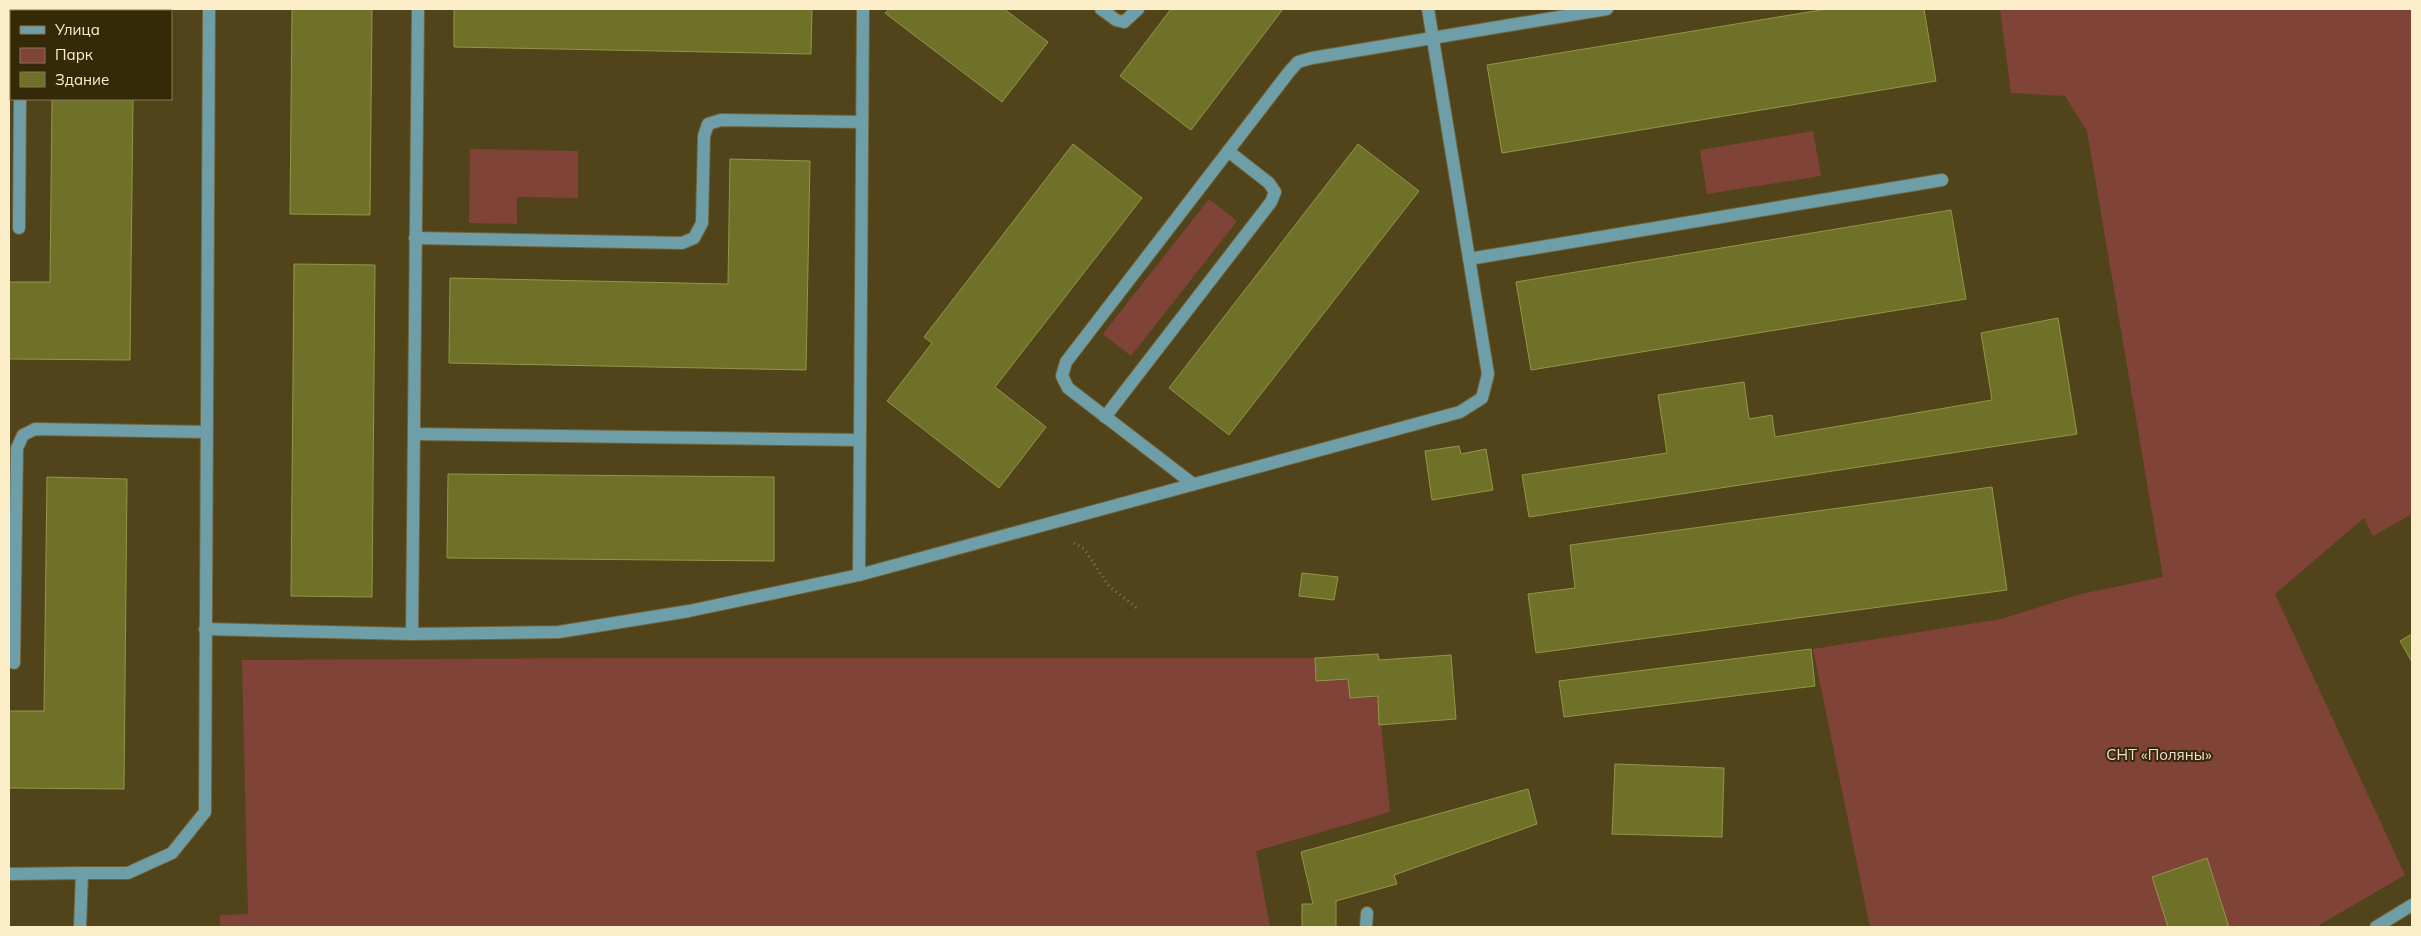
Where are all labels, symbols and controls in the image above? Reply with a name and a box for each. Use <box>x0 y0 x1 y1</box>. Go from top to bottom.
legend <box>10 10 172 100</box>
text: Улица <box>54 20 100 39</box>
text: Парк <box>55 45 94 64</box>
text: Здание <box>55 70 109 89</box>
park label: СНТ «Поляны» <box>2106 745 2212 764</box>

